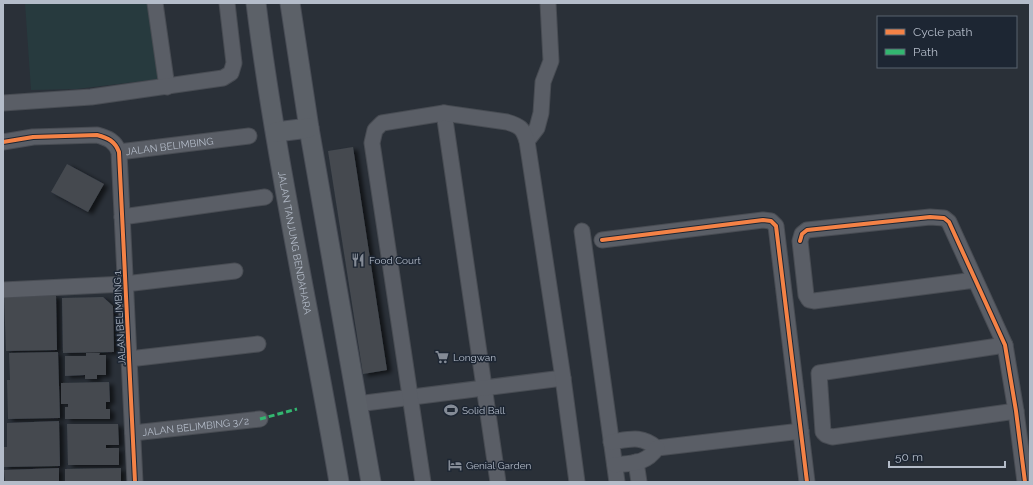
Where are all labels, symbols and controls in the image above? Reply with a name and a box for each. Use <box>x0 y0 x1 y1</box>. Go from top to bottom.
legend <box>877 16 1017 68</box>
text: Cycle path <box>913 25 972 39</box>
text: Path <box>913 45 938 59</box>
street label: JALAN BELIMBING <box>125 135 214 157</box>
street label: JALAN TANJUNG BENDAHARA <box>276 170 313 316</box>
restaurant icon: Food Court <box>350 252 366 268</box>
place label: Food Court <box>369 255 421 266</box>
street label: JALAN BELIMBING 1 <box>111 270 127 366</box>
supermarket icon: Longwan <box>434 349 450 365</box>
place label: Longwan <box>453 352 496 363</box>
sports icon: Solid Ball <box>443 402 459 418</box>
place label: Solid Ball <box>462 405 506 416</box>
street label: JALAN BELIMBING 3/2 <box>142 415 250 438</box>
scale bar <box>889 443 1005 469</box>
text: 50 m <box>895 450 923 464</box>
hotel icon: Genial Garden <box>447 457 463 473</box>
place label: Genial Garden <box>466 460 532 471</box>

